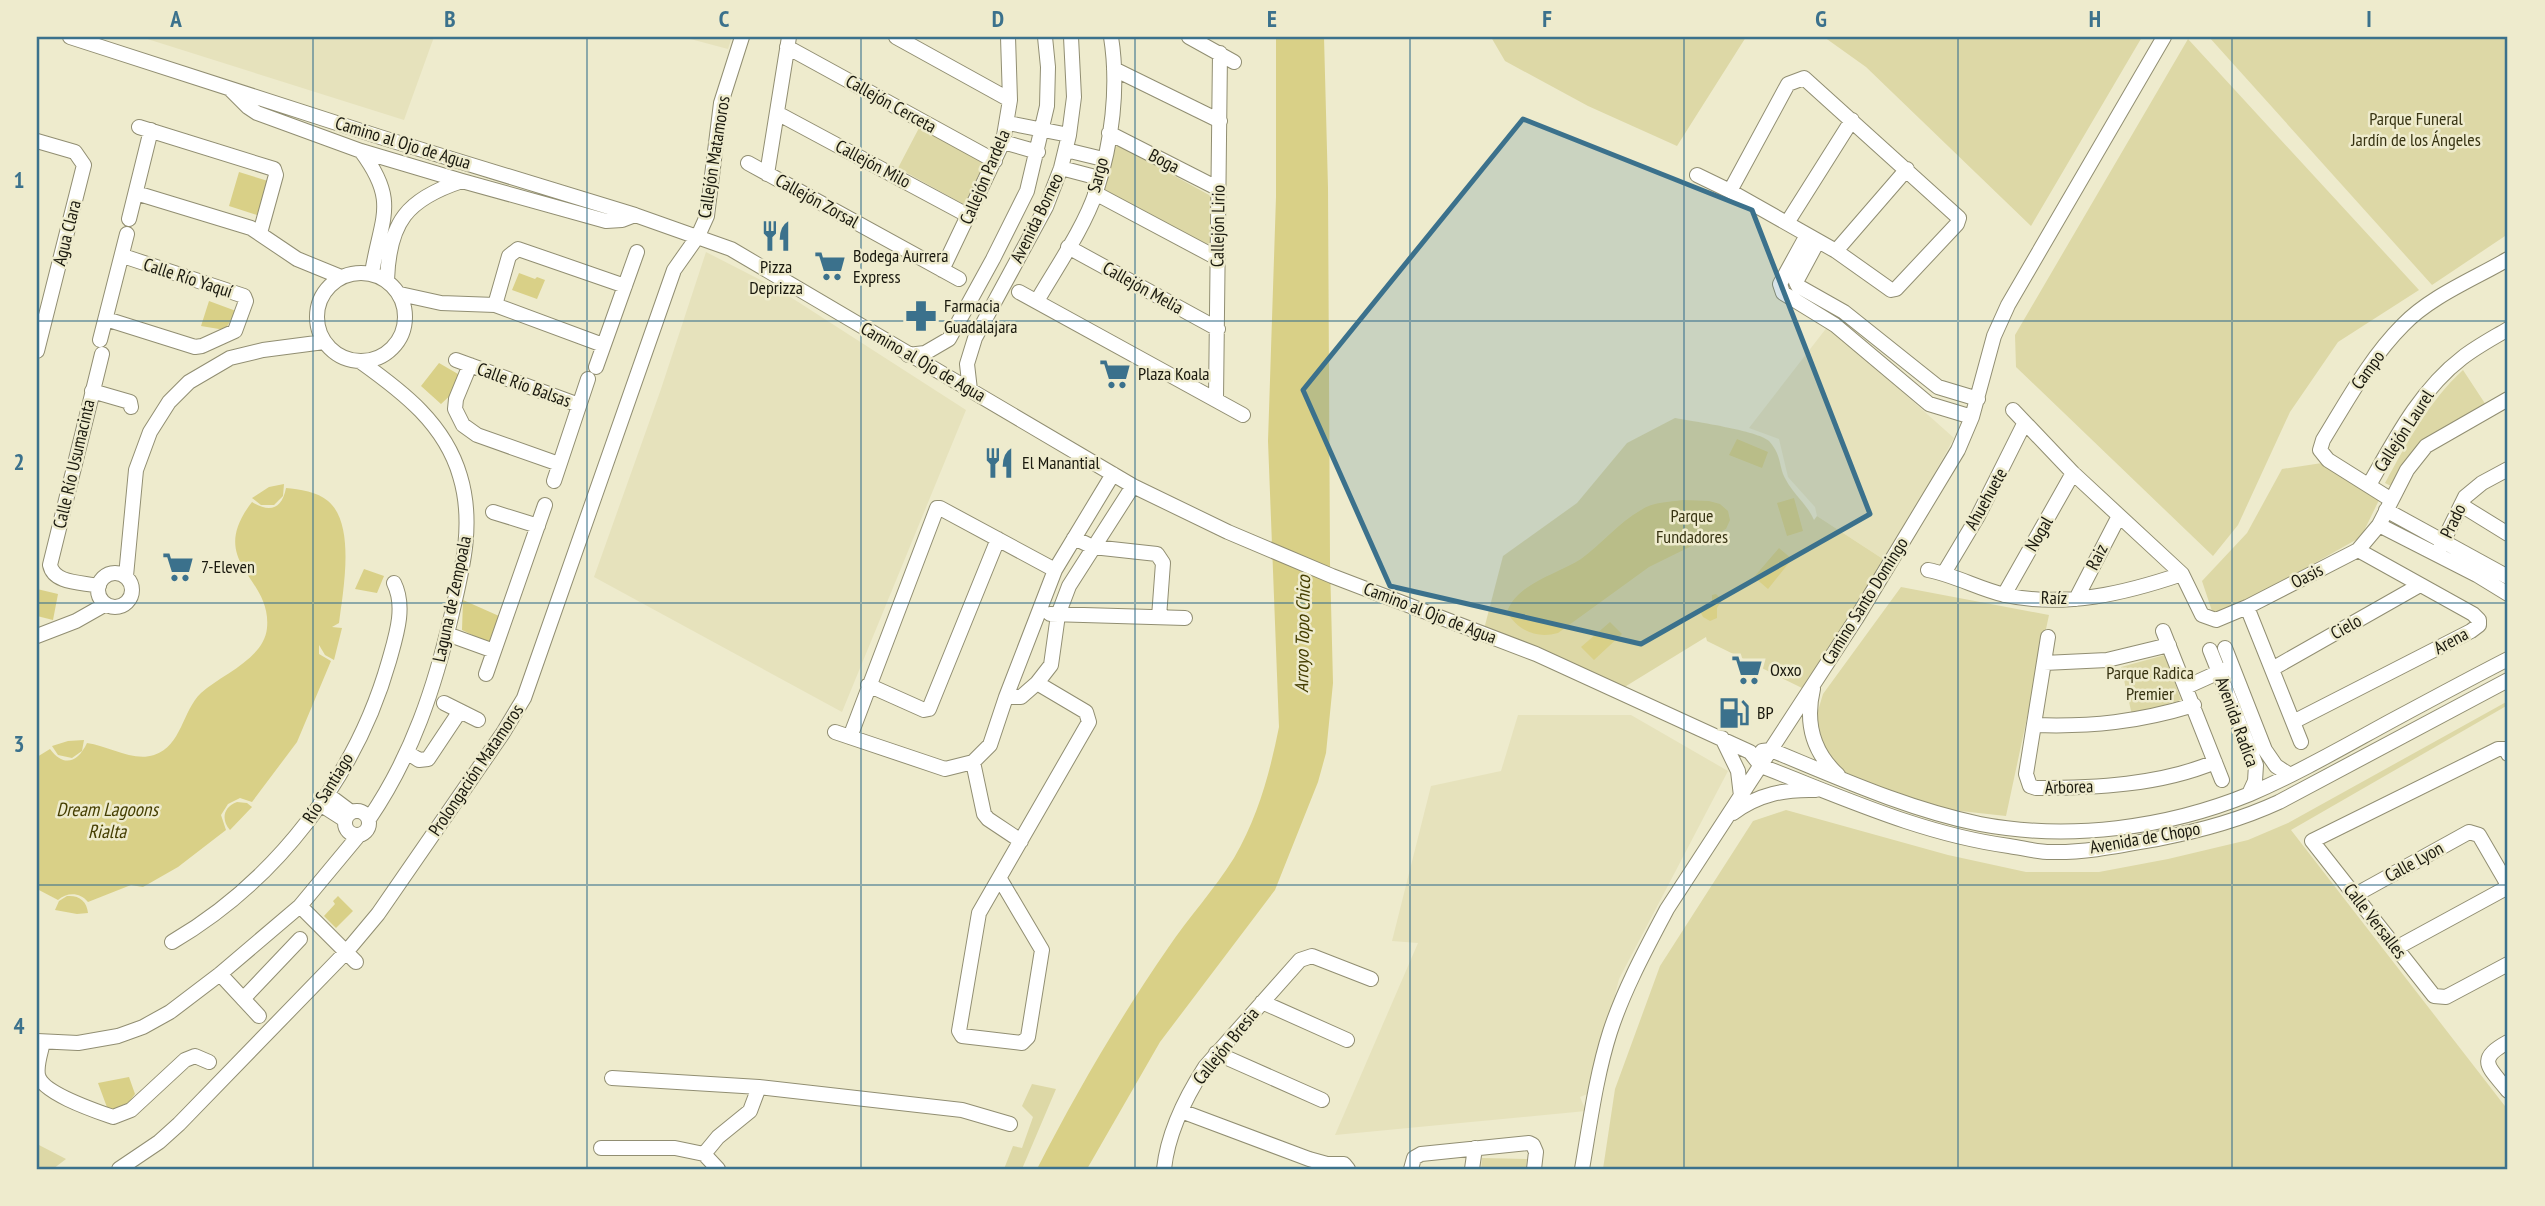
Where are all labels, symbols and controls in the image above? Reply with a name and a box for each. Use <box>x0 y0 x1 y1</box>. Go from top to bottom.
text: A <box>169 4 182 33</box>
text: B <box>444 4 456 33</box>
text: C <box>719 4 730 33</box>
text: D <box>992 4 1004 33</box>
text: E <box>1267 4 1277 33</box>
text: F <box>1542 4 1552 33</box>
text: G <box>1815 4 1827 33</box>
text: H <box>2089 4 2101 33</box>
text: I <box>2366 4 2372 33</box>
street label: Callejón Cerceta <box>842 69 941 138</box>
street label: Callejón Matamoros <box>692 94 735 220</box>
park label: Parque Funeral Jardín de los Ángeles <box>2350 107 2481 151</box>
street label: Camino al Ojo de Agua <box>333 111 474 174</box>
street label: Callejón Pardela <box>954 126 1015 228</box>
street label: Callejón Milo <box>832 134 915 193</box>
street label: Boga <box>1145 143 1183 178</box>
street label: Sargo <box>1082 155 1113 195</box>
text: 1 <box>14 165 25 194</box>
street label: Callejón Zorsal <box>772 168 864 233</box>
street label: Avenida Borneo <box>1005 169 1068 266</box>
street label: Callejón Lirio <box>1205 184 1230 267</box>
street label: Agua Clara <box>47 198 86 268</box>
restaurant icon: Pizza Deprizza <box>759 219 793 253</box>
place label: Bodega Aurrera Express <box>853 244 948 288</box>
supermarket icon: Bodega Aurrera Express <box>813 249 847 283</box>
street label: Calle Río Yaquí <box>141 252 236 303</box>
place label: Pizza Deprizza <box>749 255 803 299</box>
street label: Callejón Melia <box>1099 256 1188 319</box>
place label: Farmacia Guadalajara <box>944 294 1017 338</box>
pharmacy icon: Farmacia Guadalajara <box>904 299 938 333</box>
street label: Camino al Ojo de Agua <box>857 316 990 407</box>
street label: Campo <box>2346 346 2390 394</box>
street label: Calle Río Balsas <box>474 357 574 412</box>
supermarket icon: Plaza Koala <box>1098 357 1132 391</box>
place label: Plaza Koala <box>1138 362 1210 385</box>
street label: Callejón Laurel <box>2369 385 2439 476</box>
street label: Calle Río Usumacinta <box>48 397 100 531</box>
restaurant icon: El Manantial <box>982 446 1016 480</box>
text: 2 <box>14 447 25 476</box>
place label: El Manantial <box>1022 451 1100 474</box>
street label: Ahuehuete <box>1959 464 2012 534</box>
street label: Prado <box>2434 500 2471 542</box>
park label: Parque Fundadores <box>1656 504 1728 548</box>
street label: Nogal <box>2019 511 2058 555</box>
street label: Camino Santo Domingo <box>1816 533 1913 669</box>
street label: Laguna de Zempoala <box>427 534 476 664</box>
street label: Raiz <box>2080 540 2113 574</box>
supermarket icon: 7-Eleven <box>161 550 195 584</box>
place label: 7-Eleven <box>201 555 255 578</box>
street label: Oasis <box>2287 558 2327 593</box>
water label: Arroyo Topo Chico <box>1289 573 1315 693</box>
street label: Camino al Ojo de Agua <box>1360 577 1500 648</box>
street label: Raíz <box>2041 586 2067 609</box>
street label: Cielo <box>2326 609 2365 644</box>
street label: Arena <box>2429 622 2472 659</box>
supermarket icon: Oxxo <box>1730 653 1764 687</box>
place label: Oxxo <box>1770 658 1802 681</box>
park label: Parque Radica Premier <box>2106 661 2194 705</box>
street label: Avenida Radica <box>2211 674 2264 770</box>
fuel station icon: BP <box>1717 696 1751 730</box>
street label: Prolongación Matamoros <box>423 699 528 840</box>
place label: BP <box>1757 701 1774 724</box>
text: 3 <box>14 729 25 758</box>
street label: Río Santiago <box>297 748 358 827</box>
street label: Arborea <box>2044 774 2094 799</box>
water label: Dream Lagoons Rialta <box>56 797 159 843</box>
street label: Avenida de Chopo <box>2088 816 2202 859</box>
street label: Calle Lyon <box>2380 836 2447 887</box>
street label: Calle Versalles <box>2339 878 2412 963</box>
street label: Callejón Bresia <box>1188 1003 1264 1089</box>
text: 4 <box>14 1011 25 1040</box>

